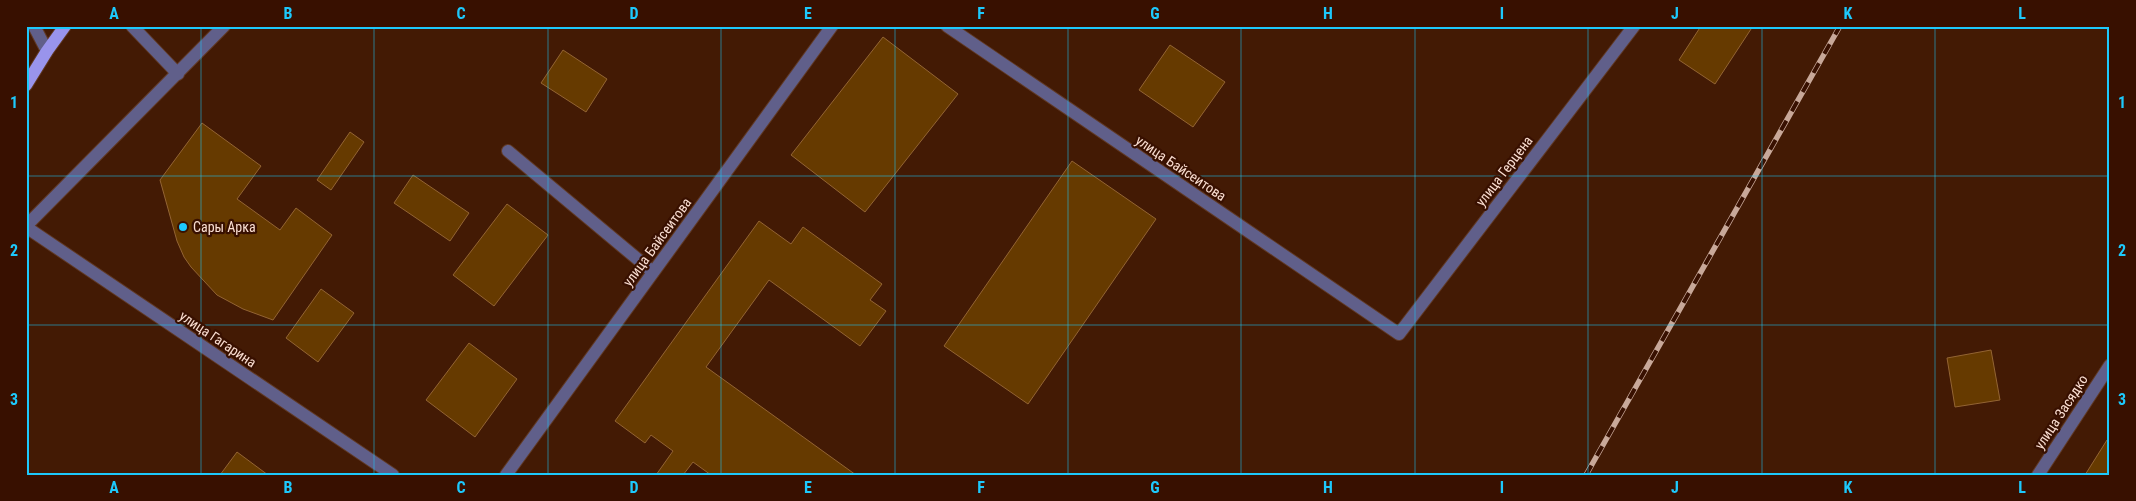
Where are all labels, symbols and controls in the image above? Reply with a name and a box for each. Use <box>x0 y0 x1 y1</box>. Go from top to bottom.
text: A <box>109 4 119 23</box>
text: B <box>284 4 293 23</box>
text: C <box>456 4 466 23</box>
text: D <box>629 4 639 23</box>
text: E <box>804 4 812 23</box>
text: F <box>977 4 985 23</box>
text: G <box>1150 4 1160 23</box>
text: H <box>1323 4 1333 23</box>
text: I <box>1500 4 1504 23</box>
text: J <box>1671 4 1679 23</box>
text: K <box>1844 4 1853 23</box>
text: L <box>2018 4 2026 23</box>
text: 1 <box>10 93 18 112</box>
text: 1 <box>2118 93 2126 112</box>
street label: улица Байсеитова <box>1133 132 1229 204</box>
street label: улица Герцена <box>1472 133 1536 209</box>
street label: улица Байсеитова <box>620 195 694 289</box>
place label: Сары Арка <box>193 219 256 235</box>
marker: Сары Арка <box>177 221 189 233</box>
text: 2 <box>10 241 18 260</box>
text: 2 <box>2118 241 2126 260</box>
street label: улица Гагарина <box>177 307 259 371</box>
street label: улица Засядко <box>2031 372 2091 452</box>
text: 3 <box>10 390 18 409</box>
text: 3 <box>2118 390 2126 409</box>
text: A <box>109 478 119 497</box>
text: B <box>284 478 293 497</box>
text: C <box>456 478 466 497</box>
text: D <box>629 478 639 497</box>
text: E <box>804 478 812 497</box>
text: F <box>977 478 985 497</box>
text: G <box>1150 478 1160 497</box>
text: H <box>1323 478 1333 497</box>
text: I <box>1500 478 1504 497</box>
text: J <box>1671 478 1679 497</box>
text: K <box>1844 478 1853 497</box>
text: L <box>2018 478 2026 497</box>

